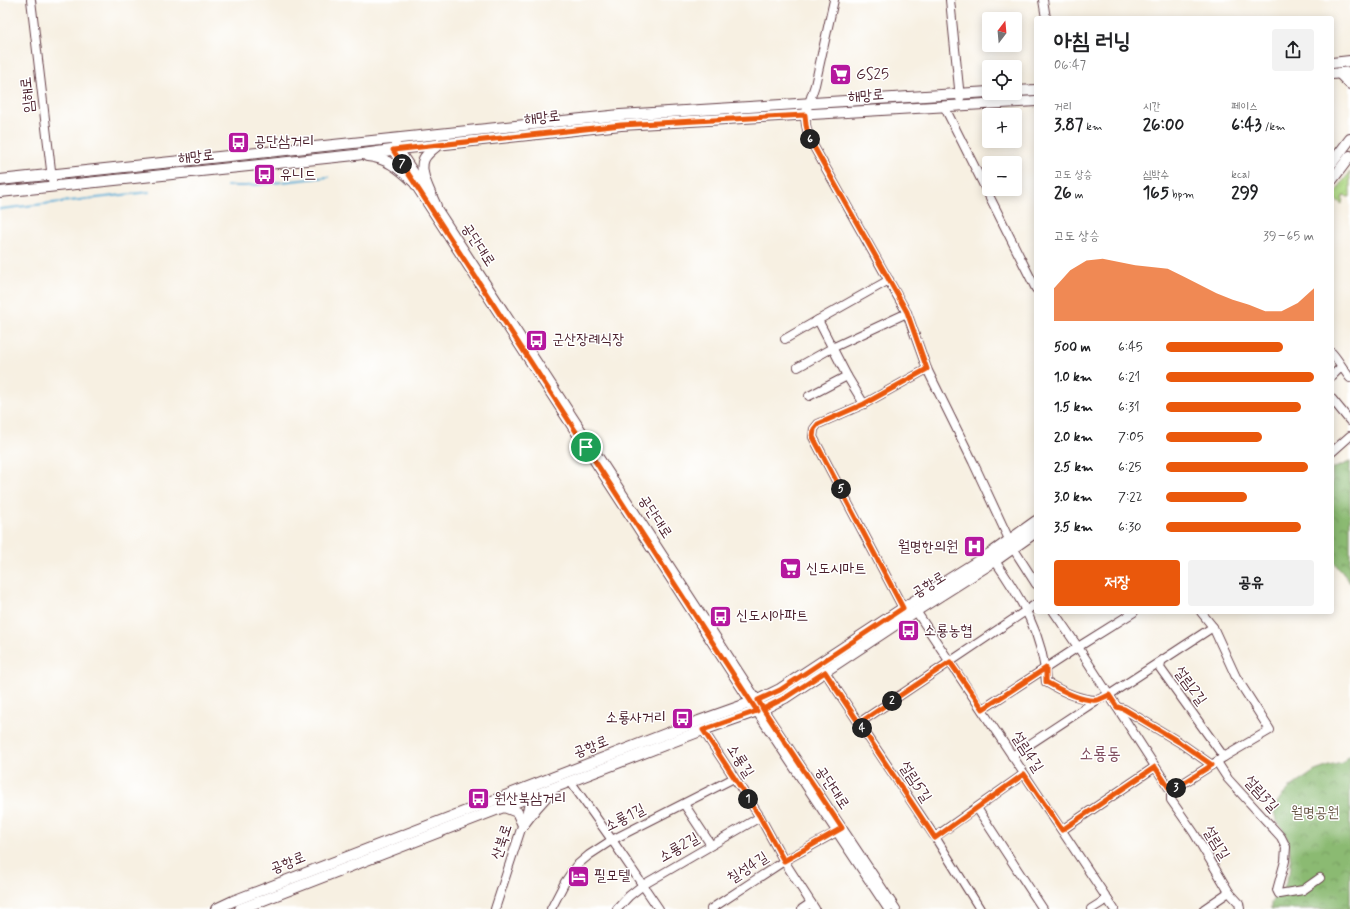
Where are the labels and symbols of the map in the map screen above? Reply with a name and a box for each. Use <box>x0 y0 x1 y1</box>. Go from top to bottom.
north arrow <box>982 12 1022 52</box>
supermarket icon: GS25 <box>827 62 853 88</box>
place label: GS25 <box>856 65 889 85</box>
street label: 임해로 <box>16 76 40 114</box>
street label: 해망로 <box>847 85 885 107</box>
street label: 해망로 <box>523 106 561 130</box>
bus stop icon: 공단삼거리 <box>226 129 252 155</box>
pin: 6 <box>800 129 820 149</box>
place label: 공단삼거리 <box>254 132 314 152</box>
street label: 해망로 <box>177 145 215 169</box>
pin: 7 <box>392 154 412 174</box>
bus stop icon: 유니드 <box>252 162 278 188</box>
place label: 유니드 <box>280 165 316 185</box>
street label: 공단대로 <box>456 219 500 271</box>
bus stop icon: 군산장례식장 <box>524 327 550 353</box>
place label: 군산장례식장 <box>552 330 624 350</box>
pin <box>569 430 603 464</box>
pin: 5 <box>831 479 851 499</box>
street label: 공단대로 <box>633 491 677 543</box>
hospital icon: 월명한의원 <box>961 534 987 560</box>
place label: 월명한의원 <box>898 537 958 557</box>
supermarket icon: 신도시마트 <box>778 556 804 582</box>
place label: 신도시마트 <box>806 559 866 579</box>
street label: 공항로 <box>908 567 950 603</box>
bus stop icon: 신도시아파트 <box>707 603 733 629</box>
place label: 신도시아파트 <box>736 606 808 626</box>
bus stop icon: 소룡농협 <box>896 618 922 644</box>
place label: 소룡농협 <box>924 621 972 641</box>
street label: 설림2길 <box>1169 663 1211 709</box>
pin: 2 <box>882 691 902 711</box>
bus stop icon: 소룡사거리 <box>669 705 695 731</box>
place label: 소룡사거리 <box>606 708 666 728</box>
pin: 4 <box>852 718 872 738</box>
street label: 설림4길 <box>1006 728 1048 776</box>
street label: 공항로 <box>571 731 611 763</box>
street label: 소룡길 <box>722 740 758 782</box>
district label: 소룡동 <box>1079 743 1121 765</box>
street label: 설림5길 <box>894 758 936 806</box>
street label: 공단대로 <box>810 762 854 814</box>
street label: 설림3길 <box>1239 771 1283 817</box>
pin: 3 <box>1166 778 1186 798</box>
bus stop icon: 원산북삼거리 <box>466 786 492 812</box>
place label: 원산북삼거리 <box>494 789 566 809</box>
pin: 1 <box>738 789 758 809</box>
street label: 소룡1길 <box>601 799 649 837</box>
park label: 월명공원 <box>1291 803 1339 823</box>
street label: 산북로 <box>487 822 517 862</box>
street label: 설림길 <box>1198 822 1234 864</box>
street label: 소룡2길 <box>655 828 703 868</box>
street label: 공항로 <box>268 847 308 879</box>
street label: 칠성4길 <box>724 847 772 889</box>
hotel icon: 필모텔 <box>566 863 592 889</box>
place label: 필모텔 <box>594 866 630 886</box>

